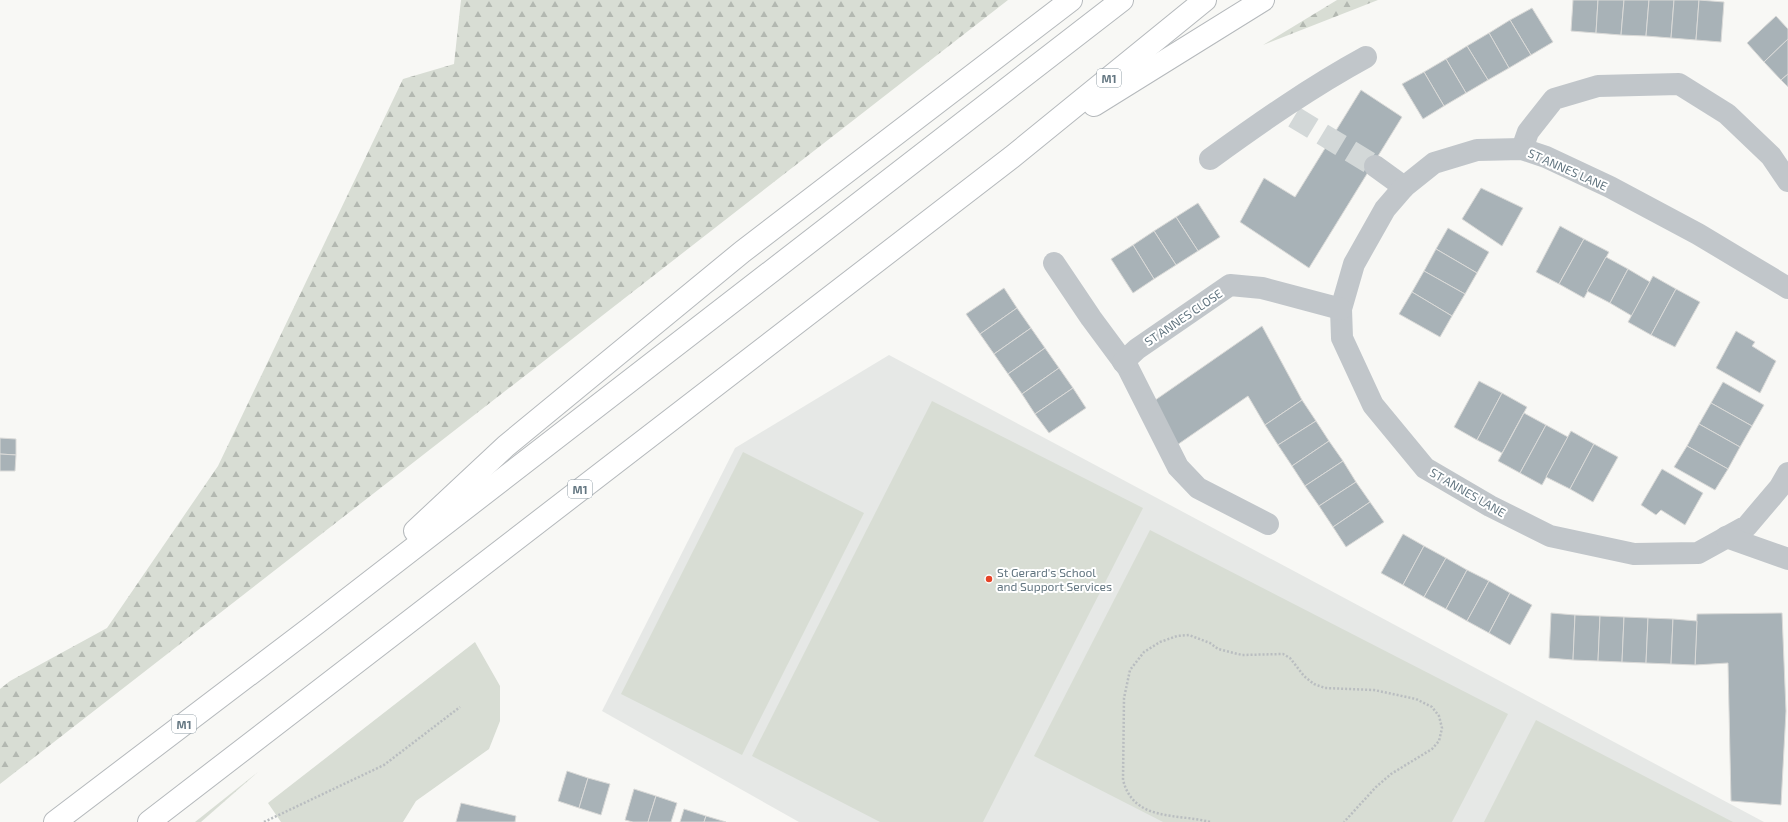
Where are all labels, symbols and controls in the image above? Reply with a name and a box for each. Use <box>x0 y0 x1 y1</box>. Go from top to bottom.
road number: M1 <box>1097 69 1121 87</box>
street label: ST ANNES LANE <box>1526 145 1610 193</box>
street label: ST ANNES CLOSE <box>1142 286 1225 348</box>
street label: ST ANNES LANE <box>1428 465 1509 519</box>
road number: M1 <box>568 480 592 498</box>
place label: St Gerard's School and Support Services <box>997 565 1112 593</box>
marker: St Gerard's School and Support Services <box>984 574 994 584</box>
road number: M1 <box>172 715 196 733</box>

